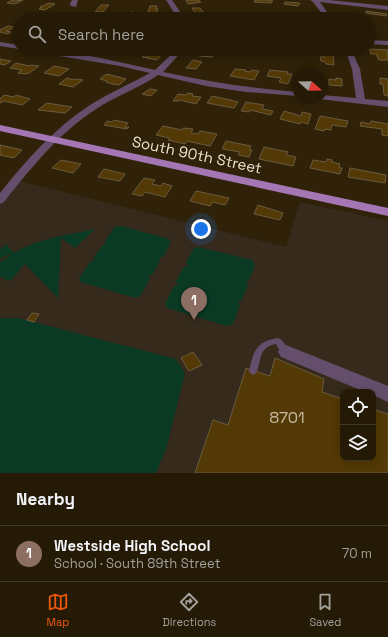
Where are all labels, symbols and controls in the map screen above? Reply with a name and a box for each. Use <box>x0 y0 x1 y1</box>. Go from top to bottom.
search box <box>12 12 376 56</box>
icon: search <box>26 23 48 45</box>
text: Search here <box>58 25 144 44</box>
north arrow <box>292 68 328 104</box>
street label: South 90th Street <box>130 131 264 178</box>
your location <box>191 219 211 239</box>
pin: 1 <box>181 287 207 320</box>
map controls <box>340 389 376 461</box>
button: locate <box>340 389 376 425</box>
house number: 8701 <box>269 407 305 428</box>
button: layers <box>340 425 376 461</box>
text: Nearby <box>16 488 75 510</box>
text: Westside High School <box>54 536 210 555</box>
text: 1 <box>26 545 32 562</box>
text: 70 m <box>342 545 372 562</box>
text: School · South 89th Street <box>54 555 220 572</box>
tab: Map <box>47 591 69 629</box>
tab: Directions <box>162 591 216 629</box>
tab: Saved <box>309 591 341 629</box>

